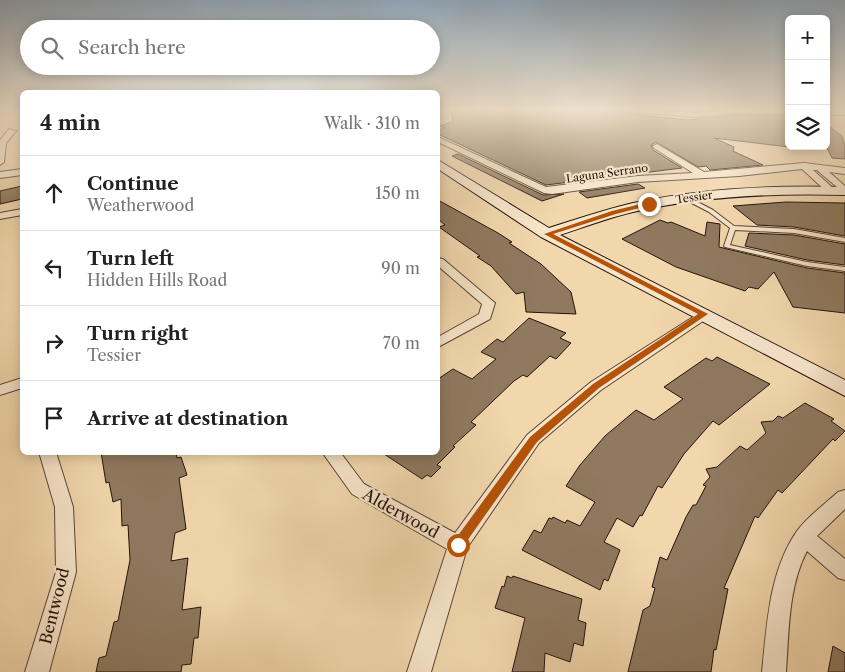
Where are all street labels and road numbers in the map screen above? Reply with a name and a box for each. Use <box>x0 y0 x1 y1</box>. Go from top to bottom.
street label: Laguna Serrano <box>565 160 649 186</box>
street label: Tessier <box>675 187 714 207</box>
street label: Alderwood <box>358 483 443 542</box>
street label: Bentwood <box>35 565 73 646</box>

